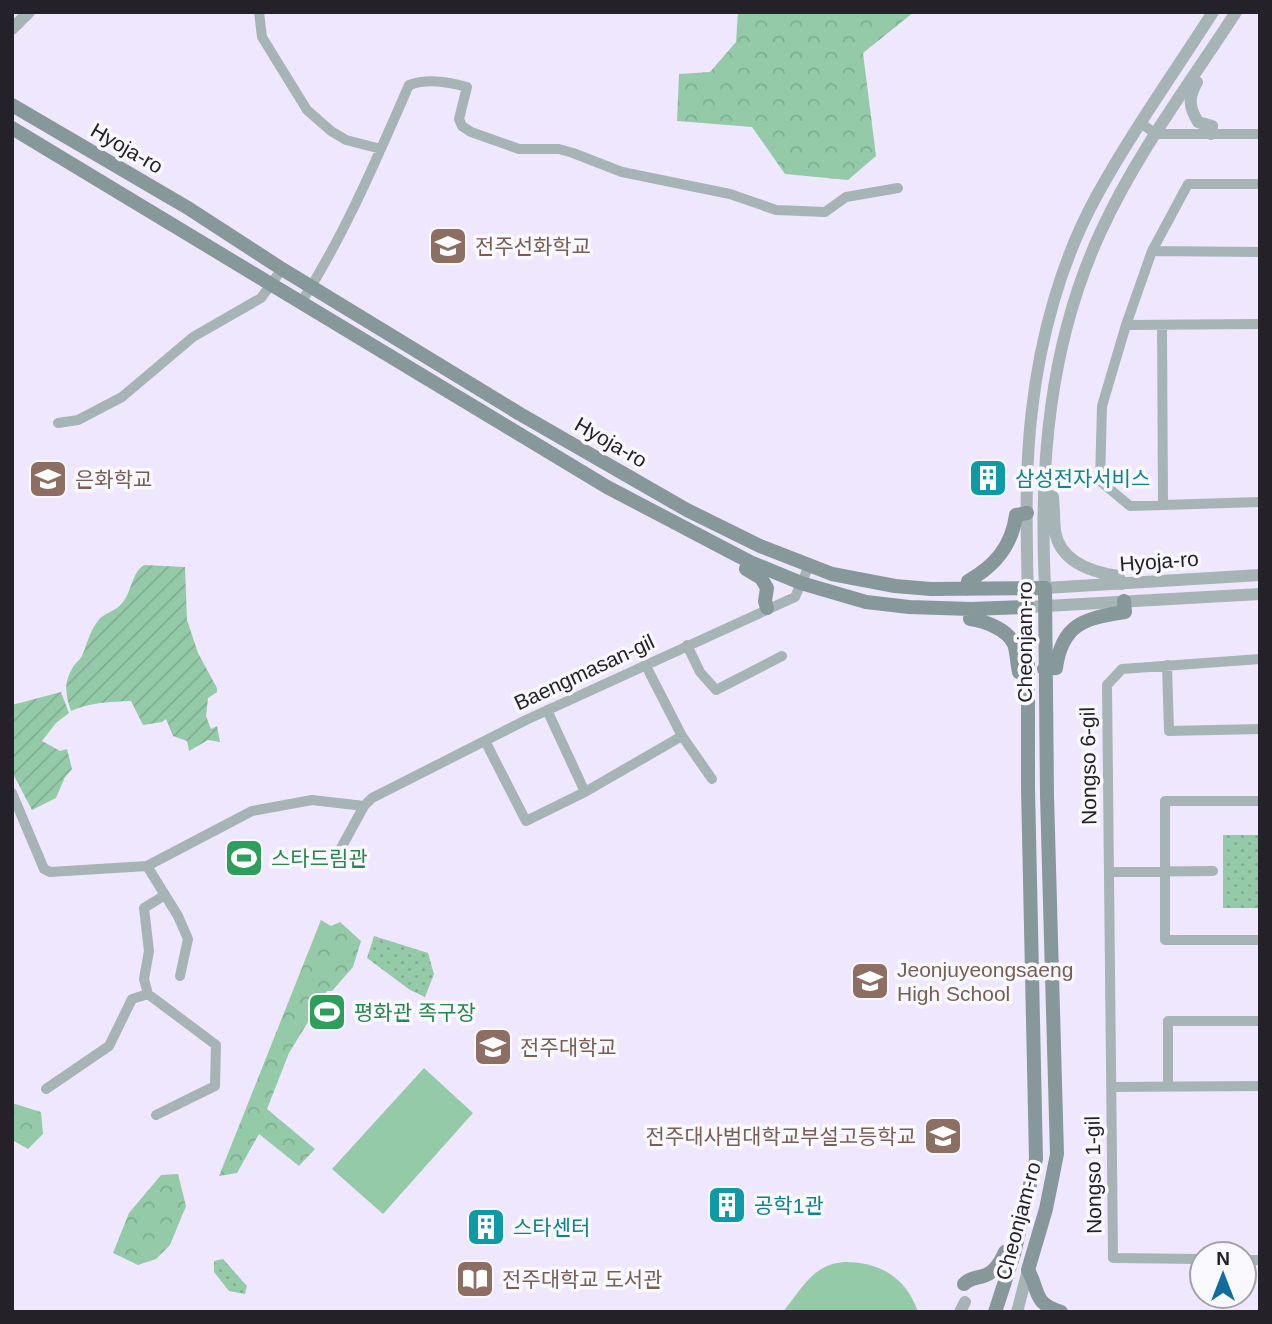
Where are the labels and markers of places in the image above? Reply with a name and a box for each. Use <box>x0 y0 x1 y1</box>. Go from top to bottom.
school or university icon: 전주선화학교 <box>427 225 469 267</box>
place label: 전주선화학교 <box>475 235 591 258</box>
building icon: 삼성전자서비스 <box>967 457 1009 499</box>
school or university icon: 은화학교 <box>27 458 69 500</box>
place label: 삼성전자서비스 <box>1015 467 1150 490</box>
place label: 은화학교 <box>75 468 152 491</box>
sports icon: 스타드림관 <box>223 837 265 879</box>
place label: 스타드림관 <box>271 847 368 870</box>
place label: Jeonjuyeongsaeng High School <box>897 958 1073 1005</box>
school or university icon: Jeonjuyeongsaeng High School <box>849 960 891 1002</box>
sports icon: 평화관 족구장 <box>306 991 348 1033</box>
place label: 평화관 족구장 <box>354 1001 476 1024</box>
school or university icon: 전주대학교 <box>472 1026 514 1068</box>
place label: 전주대학교 <box>520 1036 617 1059</box>
school or university icon: 전주대사범대학교부설고등학교 <box>922 1115 964 1157</box>
place label: 전주대사범대학교부설고등학교 <box>646 1125 916 1148</box>
building icon: 공학1관 <box>706 1184 748 1226</box>
place label: 공학1관 <box>754 1194 824 1217</box>
building icon: 스타센터 <box>465 1206 507 1248</box>
place label: 스타센터 <box>513 1216 590 1239</box>
library icon: 전주대학교 도서관 <box>454 1258 496 1300</box>
place label: 전주대학교 도서관 <box>502 1268 662 1291</box>

